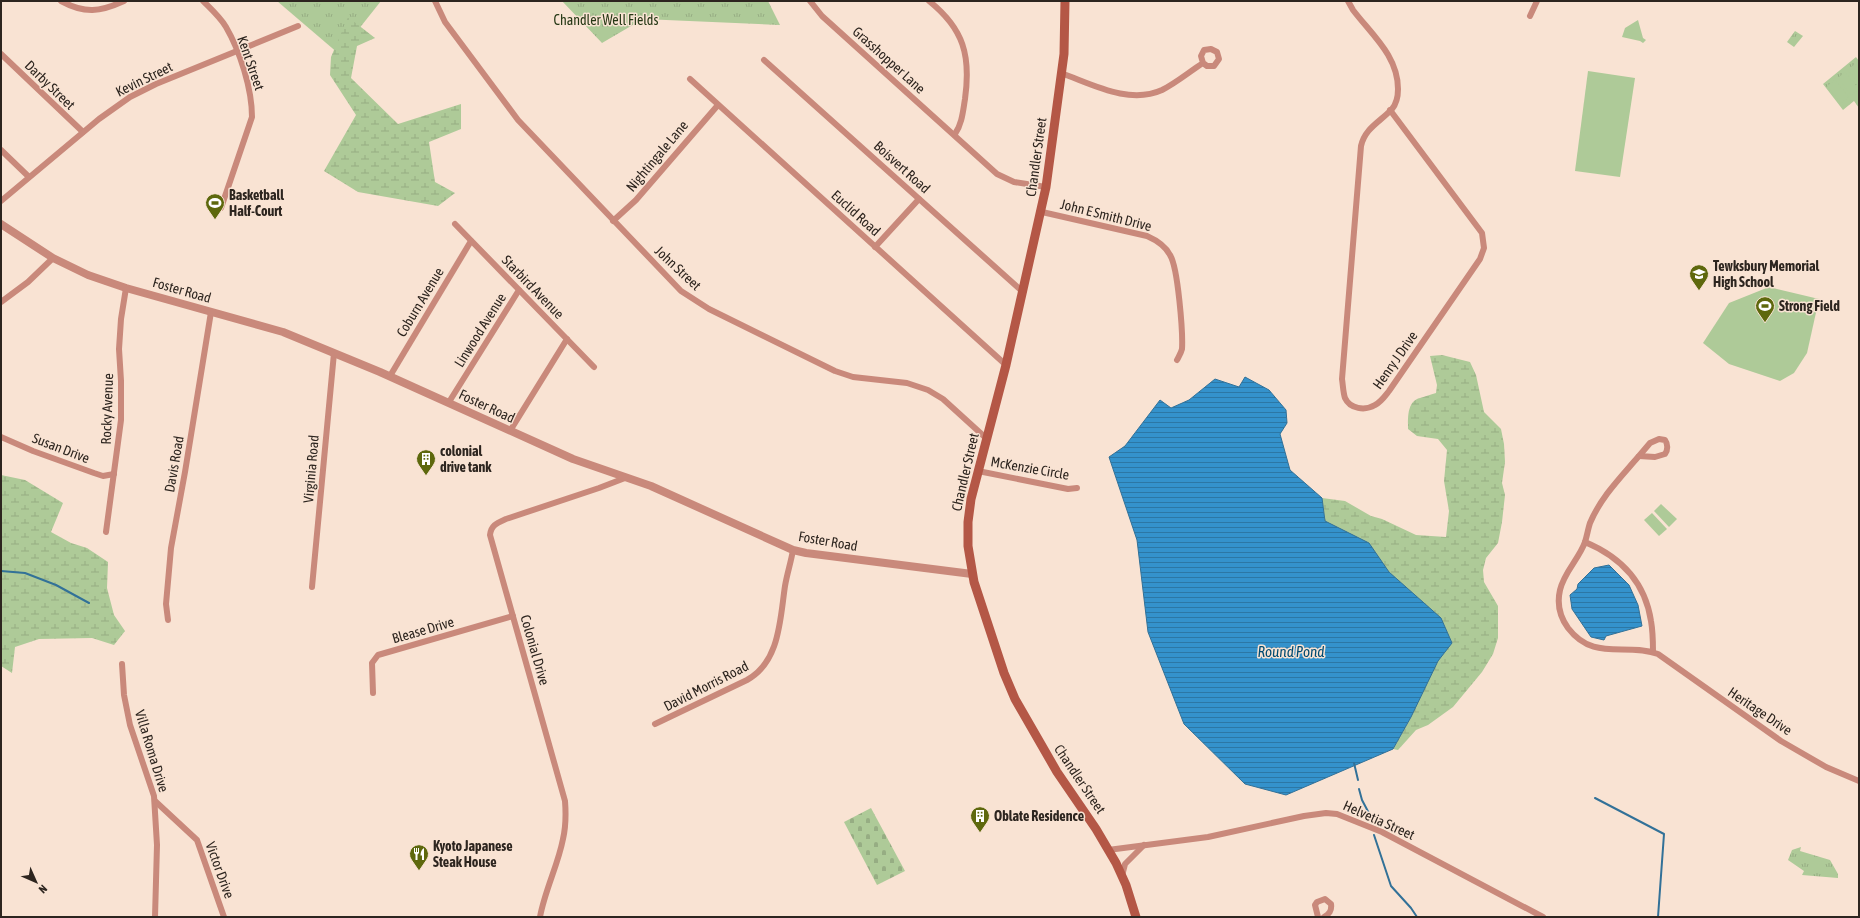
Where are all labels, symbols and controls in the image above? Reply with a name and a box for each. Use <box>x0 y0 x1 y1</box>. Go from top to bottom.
park label: Chandler Well Fields <box>554 12 658 28</box>
street label: Grasshopper Lane <box>850 23 928 97</box>
street label: Kent Street <box>234 34 268 92</box>
street label: Darby Street <box>22 57 78 113</box>
street label: Kevin Street <box>113 58 175 100</box>
street label: Chandler Street <box>1023 116 1049 198</box>
street label: Nightingale Lane <box>623 117 691 195</box>
street label: Boisvert Road <box>871 138 933 196</box>
place label: Basketball Half-Court <box>229 187 284 219</box>
street label: Euclid Road <box>828 187 884 239</box>
sports icon: Basketball Half-Court <box>204 192 226 220</box>
street label: John E Smith Drive <box>1059 196 1153 234</box>
street label: John Street <box>652 243 704 293</box>
street label: Starbird Avenue <box>499 252 567 322</box>
place label: Tewksbury Memorial High School <box>1713 258 1819 290</box>
school or university icon: Tewksbury Memorial High School <box>1688 263 1710 291</box>
street label: Coburn Avenue <box>393 265 447 339</box>
street label: Foster Road <box>151 274 213 306</box>
street label: Linwood Avenue <box>451 290 509 370</box>
sports icon: Strong Field <box>1754 295 1776 323</box>
place label: Strong Field <box>1779 298 1840 314</box>
street label: Henry J Drive <box>1369 328 1421 392</box>
street label: Rocky Avenue <box>98 373 116 445</box>
street label: Foster Road <box>456 386 518 426</box>
street label: Susan Drive <box>30 430 92 466</box>
street label: Chandler Street <box>948 431 982 513</box>
street label: Virginia Road <box>300 434 322 504</box>
street label: Davis Road <box>161 435 187 493</box>
place label: colonial drive tank <box>440 443 492 475</box>
building icon: colonial drive tank <box>415 448 437 476</box>
street label: McKenzie Circle <box>989 453 1071 483</box>
street label: Foster Road <box>797 528 859 554</box>
street label: Colonial Drive <box>517 613 553 687</box>
street label: Blease Drive <box>390 614 456 646</box>
water label: Round Pond <box>1258 643 1324 660</box>
street label: David Morris Road <box>661 658 751 714</box>
street label: Heritage Drive <box>1725 684 1795 738</box>
street label: Villa Roma Drive <box>132 708 172 794</box>
street label: Chandler Street <box>1051 741 1109 817</box>
street label: Helvetia Street <box>1341 797 1417 843</box>
building icon: Oblate Residence <box>969 805 991 833</box>
place label: Oblate Residence <box>994 808 1084 824</box>
place label: Kyoto Japanese Steak House <box>433 838 513 870</box>
street label: Victor Drive <box>202 840 238 900</box>
restaurant icon: Kyoto Japanese Steak House <box>408 843 430 871</box>
north arrow <box>16 862 56 902</box>
text: N <box>37 883 50 896</box>

